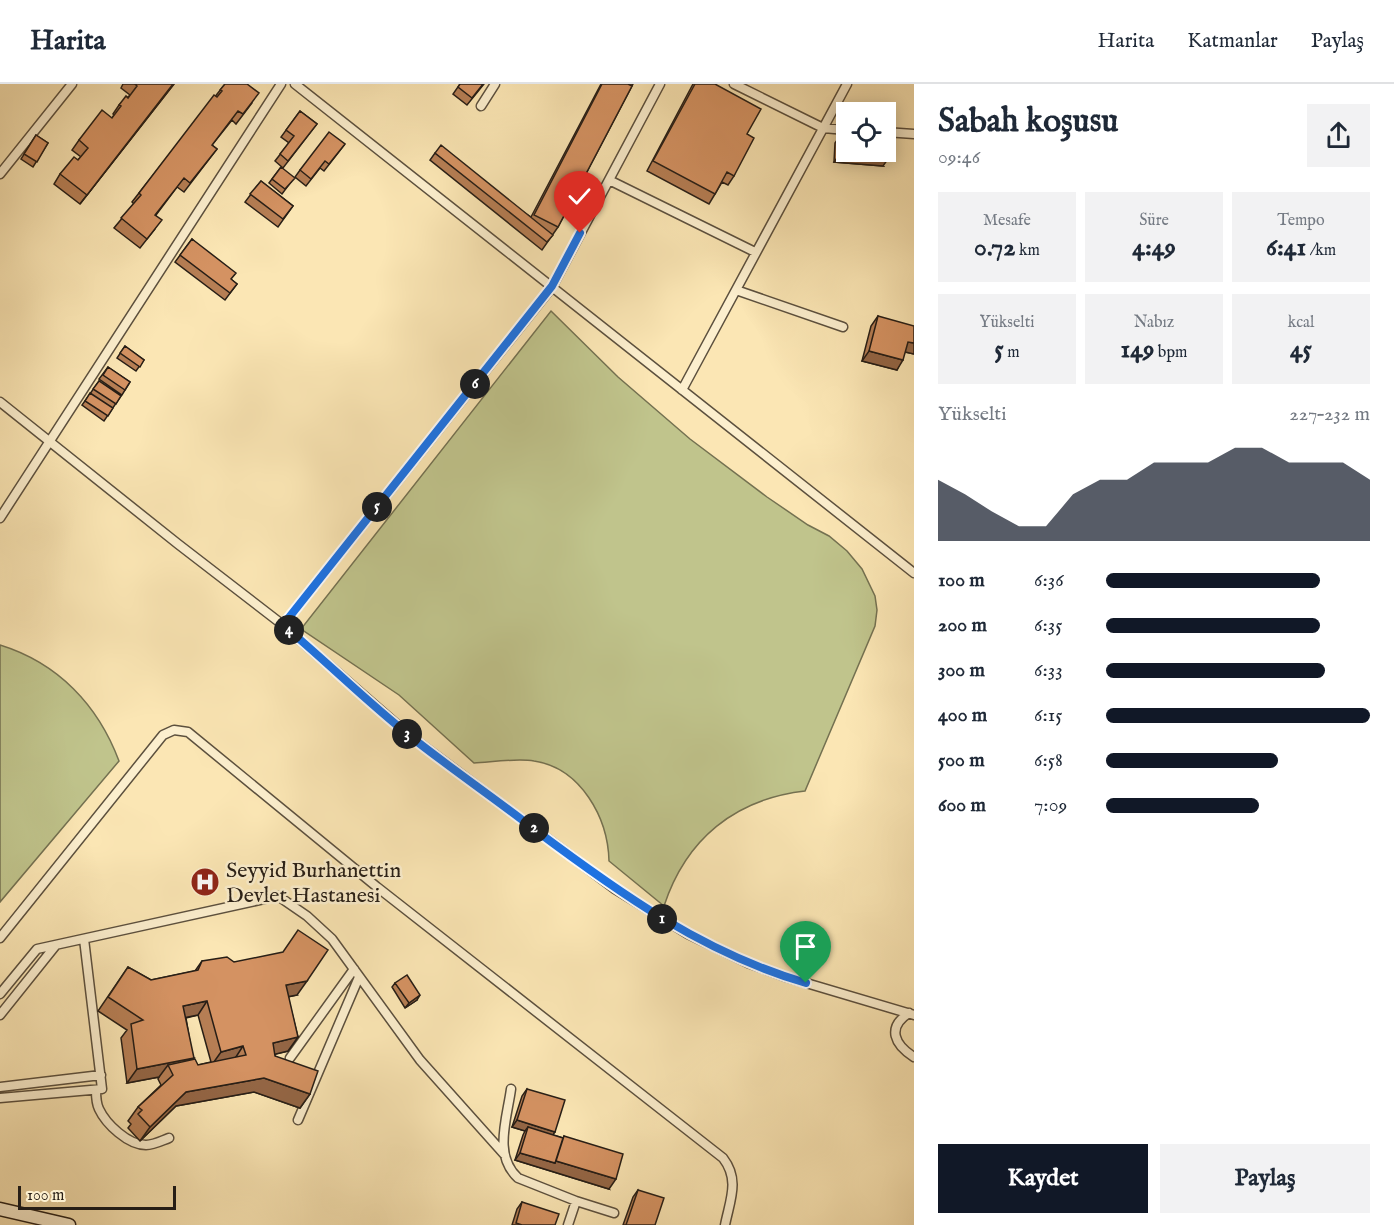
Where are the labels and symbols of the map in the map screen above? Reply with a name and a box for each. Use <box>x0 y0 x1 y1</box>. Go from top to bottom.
pin <box>554 171 605 233</box>
pin: 6 <box>460 369 490 399</box>
pin: 5 <box>362 492 392 522</box>
pin: 4 <box>274 615 304 645</box>
pin: 3 <box>392 719 422 749</box>
pin: 2 <box>519 813 549 843</box>
place label: Seyyid Burhanettin Devlet Hastanesi <box>226 857 401 910</box>
hospital icon: Seyyid Burhanettin Devlet Hastanesi <box>189 866 221 898</box>
pin: 1 <box>647 904 677 934</box>
pin <box>780 921 831 983</box>
scale bar <box>18 1183 176 1210</box>

